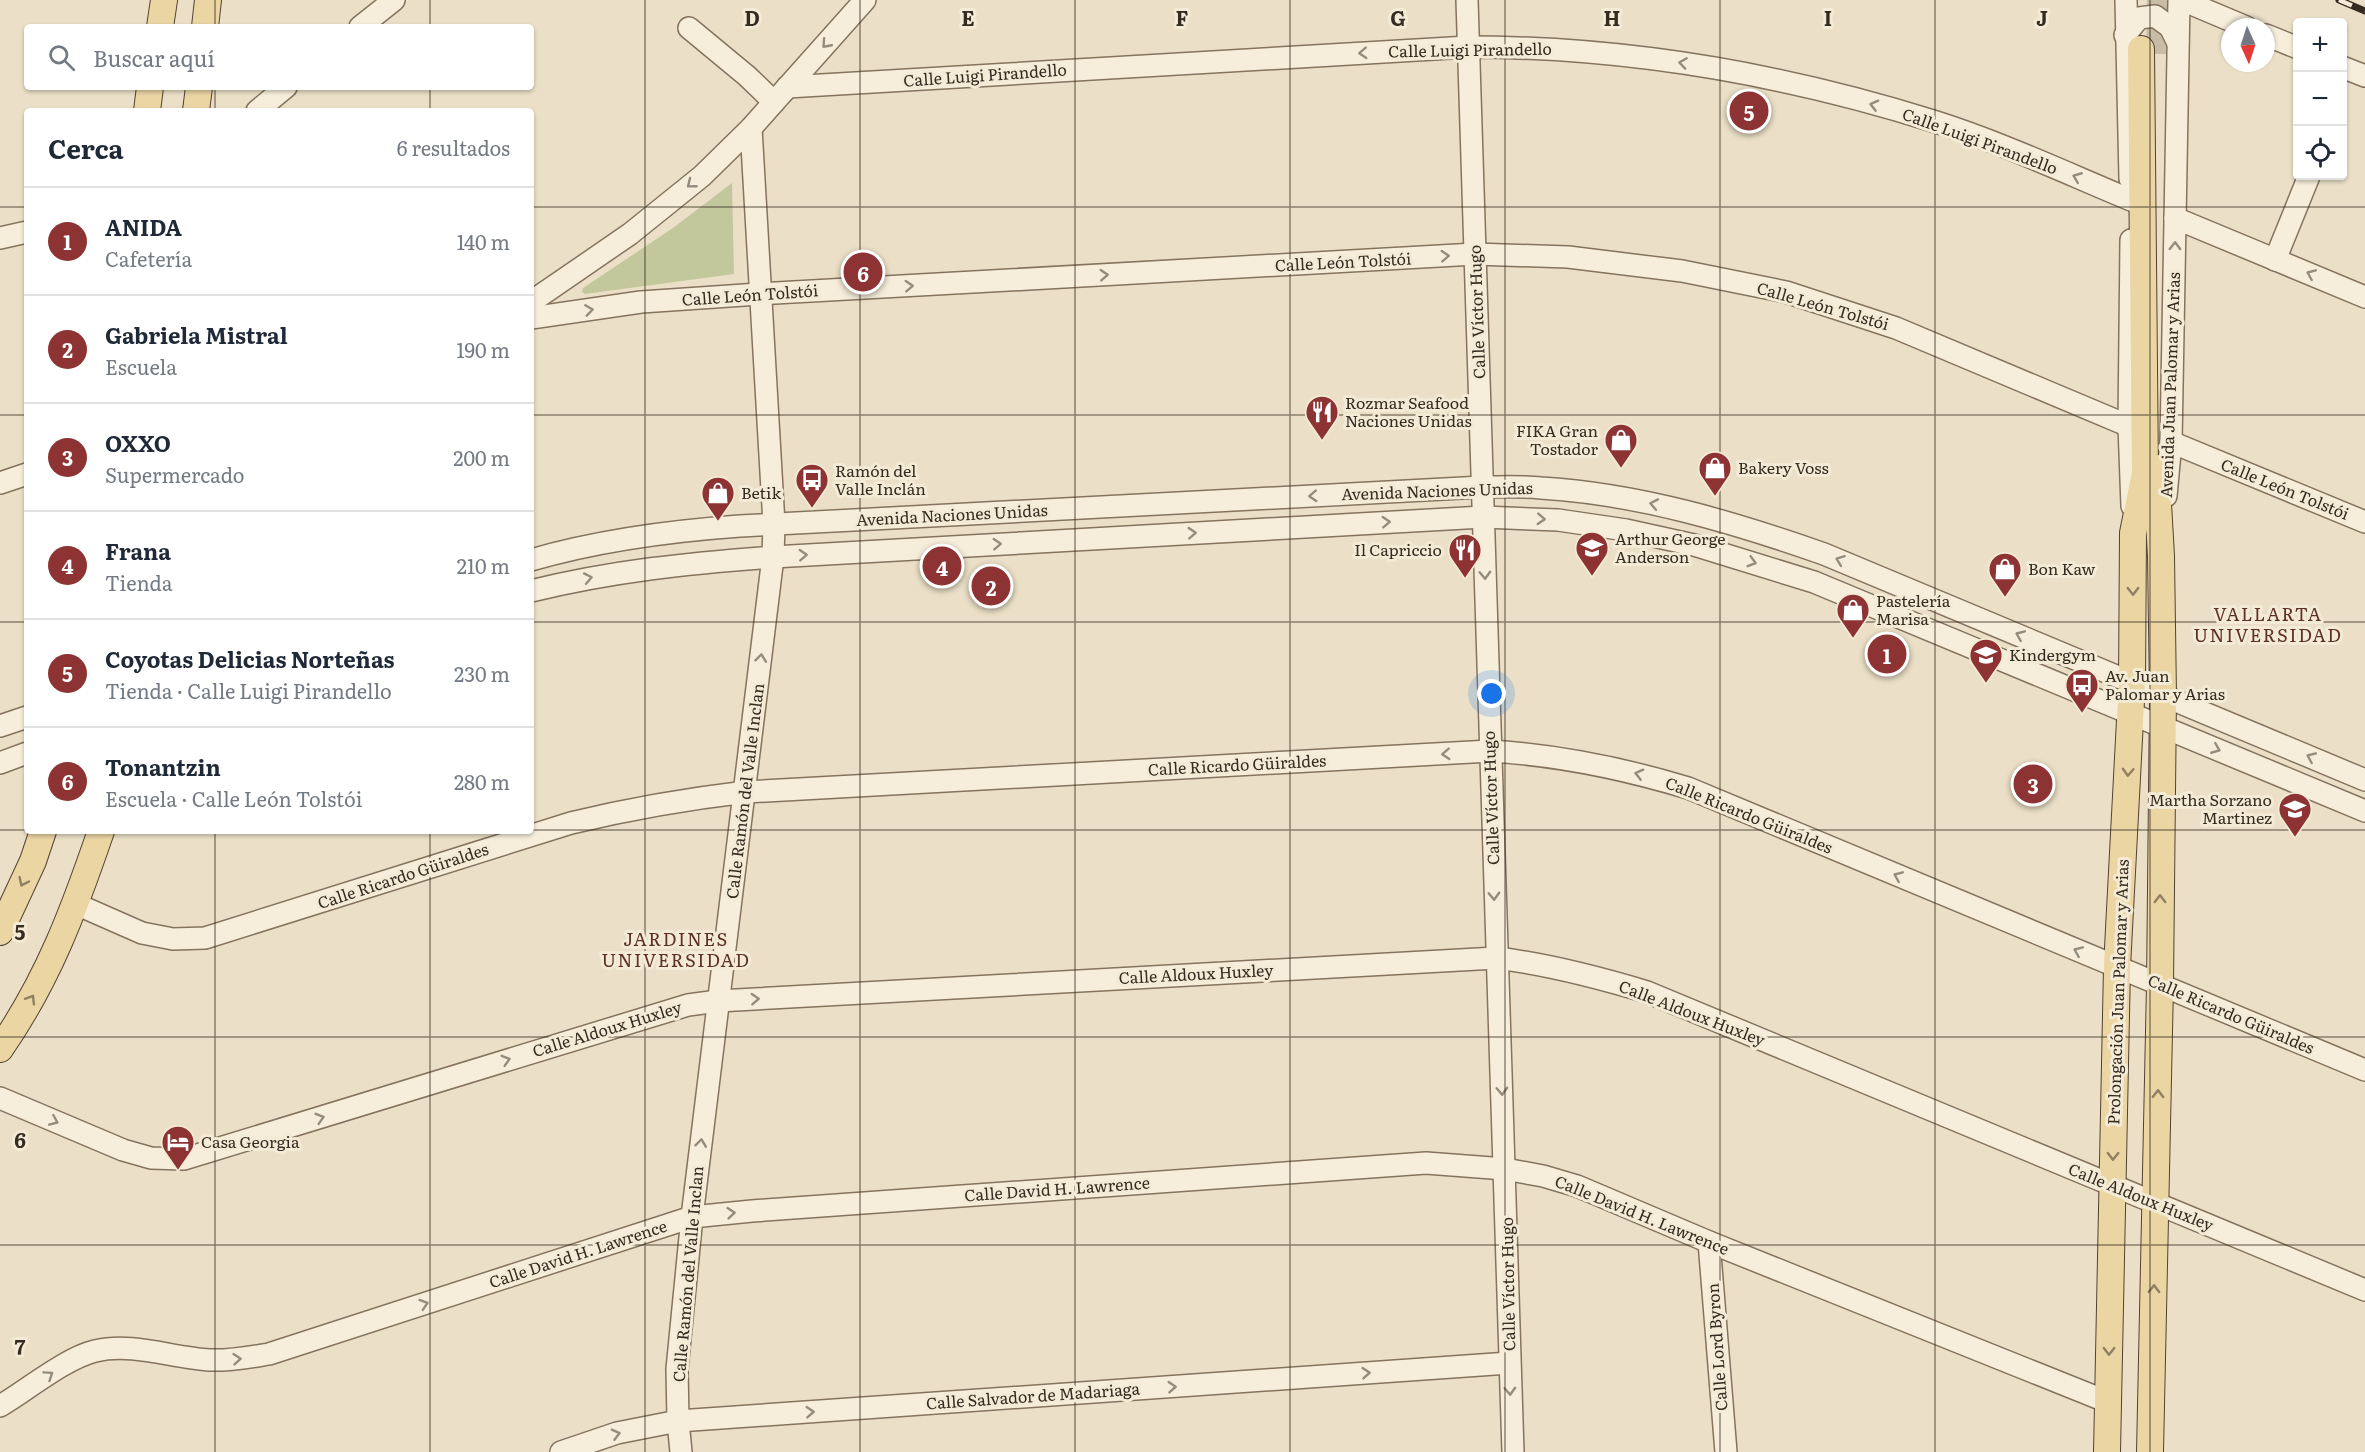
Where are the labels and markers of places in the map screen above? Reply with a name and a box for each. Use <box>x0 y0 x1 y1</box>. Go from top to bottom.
pin: 5 <box>1730 88 1768 134</box>
pin: 6 <box>844 250 882 294</box>
place label: Rozmar Seafood Naciones Unidas <box>1345 390 1472 432</box>
restaurant icon: Rozmar Seafood Naciones Unidas <box>1304 394 1340 441</box>
place label: FIKA Gran Tostador <box>1516 418 1598 460</box>
shop icon: FIKA Gran Tostador <box>1603 422 1639 469</box>
shop icon: Bakery Voss <box>1697 450 1733 497</box>
place label: Bakery Voss <box>1738 455 1829 479</box>
place label: Ramón del Valle Inclán <box>835 458 926 500</box>
bus stop icon: Ramón del Valle Inclán <box>794 462 830 509</box>
shop icon: Betik <box>700 475 736 522</box>
place label: Betik <box>741 480 781 504</box>
place label: Arthur George Anderson <box>1615 526 1726 568</box>
school or university icon: Arthur George Anderson <box>1574 530 1610 577</box>
restaurant icon: Il Capriccio <box>1447 532 1483 579</box>
place label: Il Capriccio <box>1354 537 1442 561</box>
pin: 4 <box>922 544 962 588</box>
shop icon: Bon Kaw <box>1987 551 2023 598</box>
place label: Bon Kaw <box>2028 556 2095 580</box>
pin: 2 <box>972 564 1010 608</box>
place label: Pastelería Marisa <box>1876 588 1951 630</box>
shop icon: Pastelería Marisa <box>1835 592 1871 639</box>
pin: 1 <box>1868 632 1906 676</box>
school or university icon: Kindergym <box>1968 637 2004 684</box>
place label: Kindergym <box>2009 642 2096 666</box>
place label: Av. Juan Palomar y Arias <box>2105 663 2225 705</box>
bus stop icon: Av. Juan Palomar y Arias <box>2064 667 2100 714</box>
pin: 3 <box>2014 762 2052 806</box>
place label: Martha Sorzano Martinez <box>2149 787 2272 829</box>
school or university icon: Martha Sorzano Martinez <box>2277 791 2313 838</box>
hotel icon: Casa Georgia <box>160 1124 196 1171</box>
place label: Casa Georgia <box>201 1129 300 1153</box>

